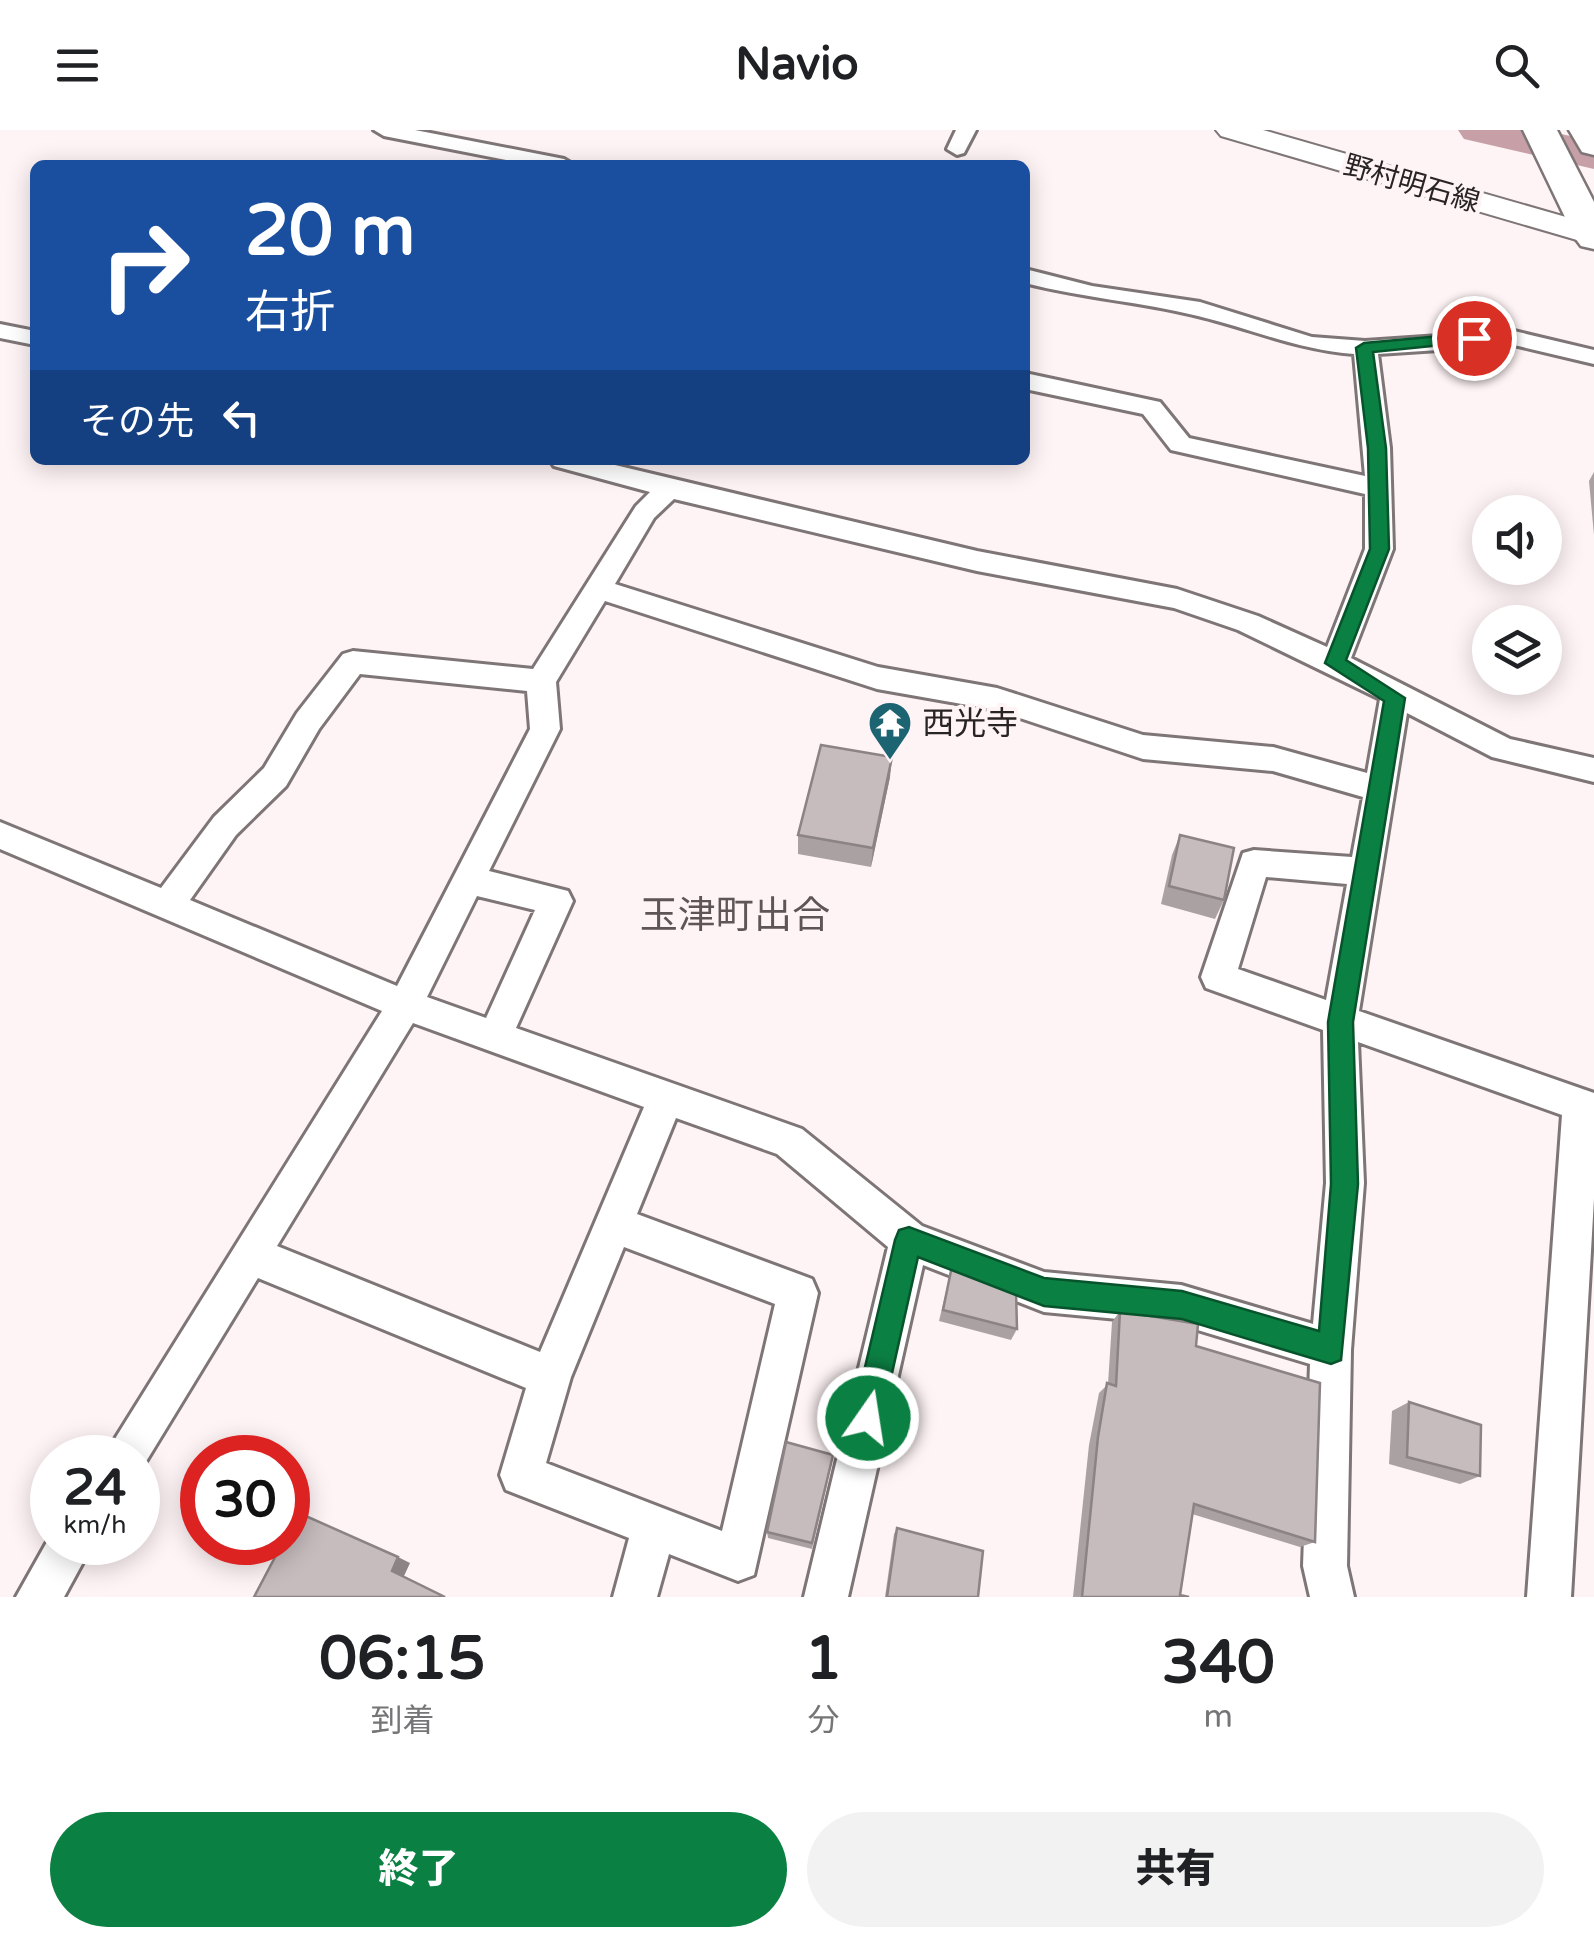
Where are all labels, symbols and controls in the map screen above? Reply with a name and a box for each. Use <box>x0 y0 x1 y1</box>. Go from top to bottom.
icon: menu <box>50 38 105 93</box>
text: Navio <box>735 38 859 92</box>
icon: search <box>1489 38 1544 93</box>
street label: 野村明石線 <box>1340 148 1484 220</box>
text: 20 m <box>245 190 415 274</box>
icon: right <box>80 200 210 330</box>
text: 右折 <box>245 286 335 340</box>
pin <box>1432 296 1517 381</box>
icon: arrive <box>1447 311 1502 366</box>
icon: left <box>214 390 269 445</box>
text: その先 <box>80 399 194 445</box>
map controls <box>1472 495 1562 695</box>
button: sound <box>1472 495 1562 585</box>
button: layers <box>1472 605 1562 695</box>
temple icon: 西光寺 <box>867 700 913 761</box>
place label: 西光寺 <box>922 705 1018 743</box>
district label: 玉津町出合 <box>640 893 830 939</box>
position arrow <box>816 1366 920 1470</box>
speed limit sign: 30 <box>180 1435 310 1565</box>
text: 24 <box>64 1458 126 1518</box>
text: km/h <box>64 1510 126 1540</box>
text: 06:15 <box>319 1623 486 1695</box>
text: 1 <box>805 1623 842 1695</box>
text: 340 <box>1162 1627 1275 1699</box>
text: m <box>1204 1698 1233 1736</box>
text: 到着 <box>370 1702 434 1740</box>
text: 分 <box>808 1702 840 1740</box>
button: 終了 <box>50 1812 787 1927</box>
button: 共有 <box>807 1812 1544 1927</box>

